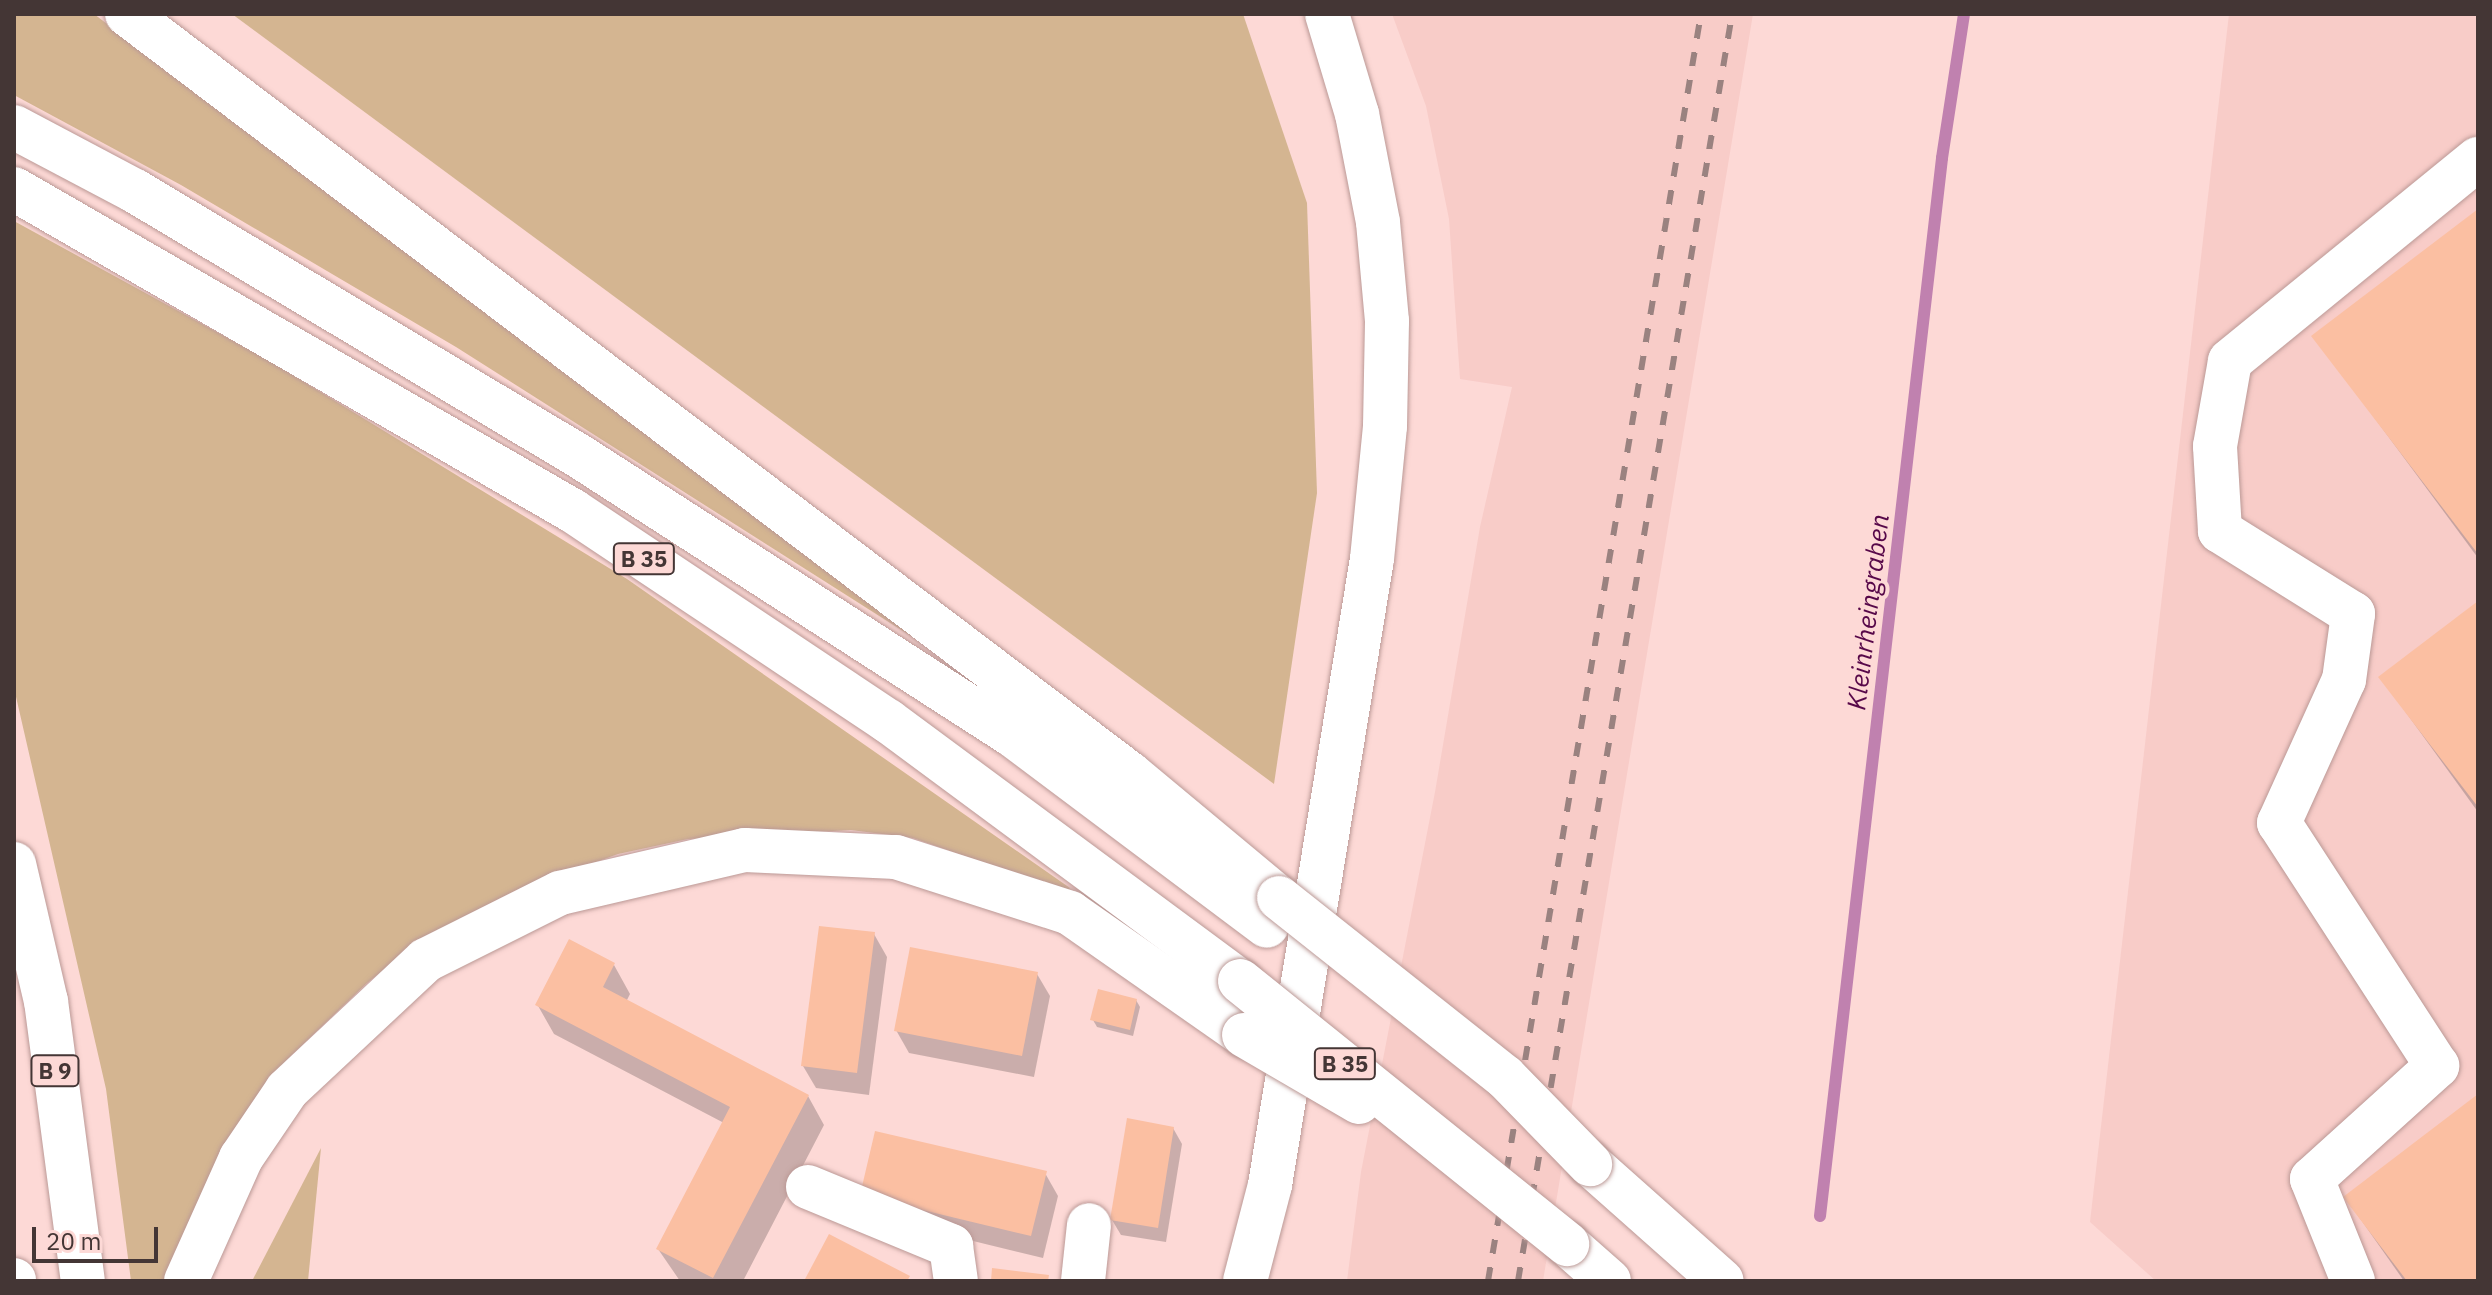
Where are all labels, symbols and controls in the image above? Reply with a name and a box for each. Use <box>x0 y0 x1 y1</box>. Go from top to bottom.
water label: Kleinrheingraben <box>1841 512 1895 712</box>
road number: B 35 <box>612 541 676 577</box>
road number: B 35 <box>1313 1046 1377 1082</box>
road number: B 9 <box>29 1053 81 1089</box>
scale bar <box>36 1211 162 1261</box>
text: 20 m <box>46 1225 101 1257</box>

